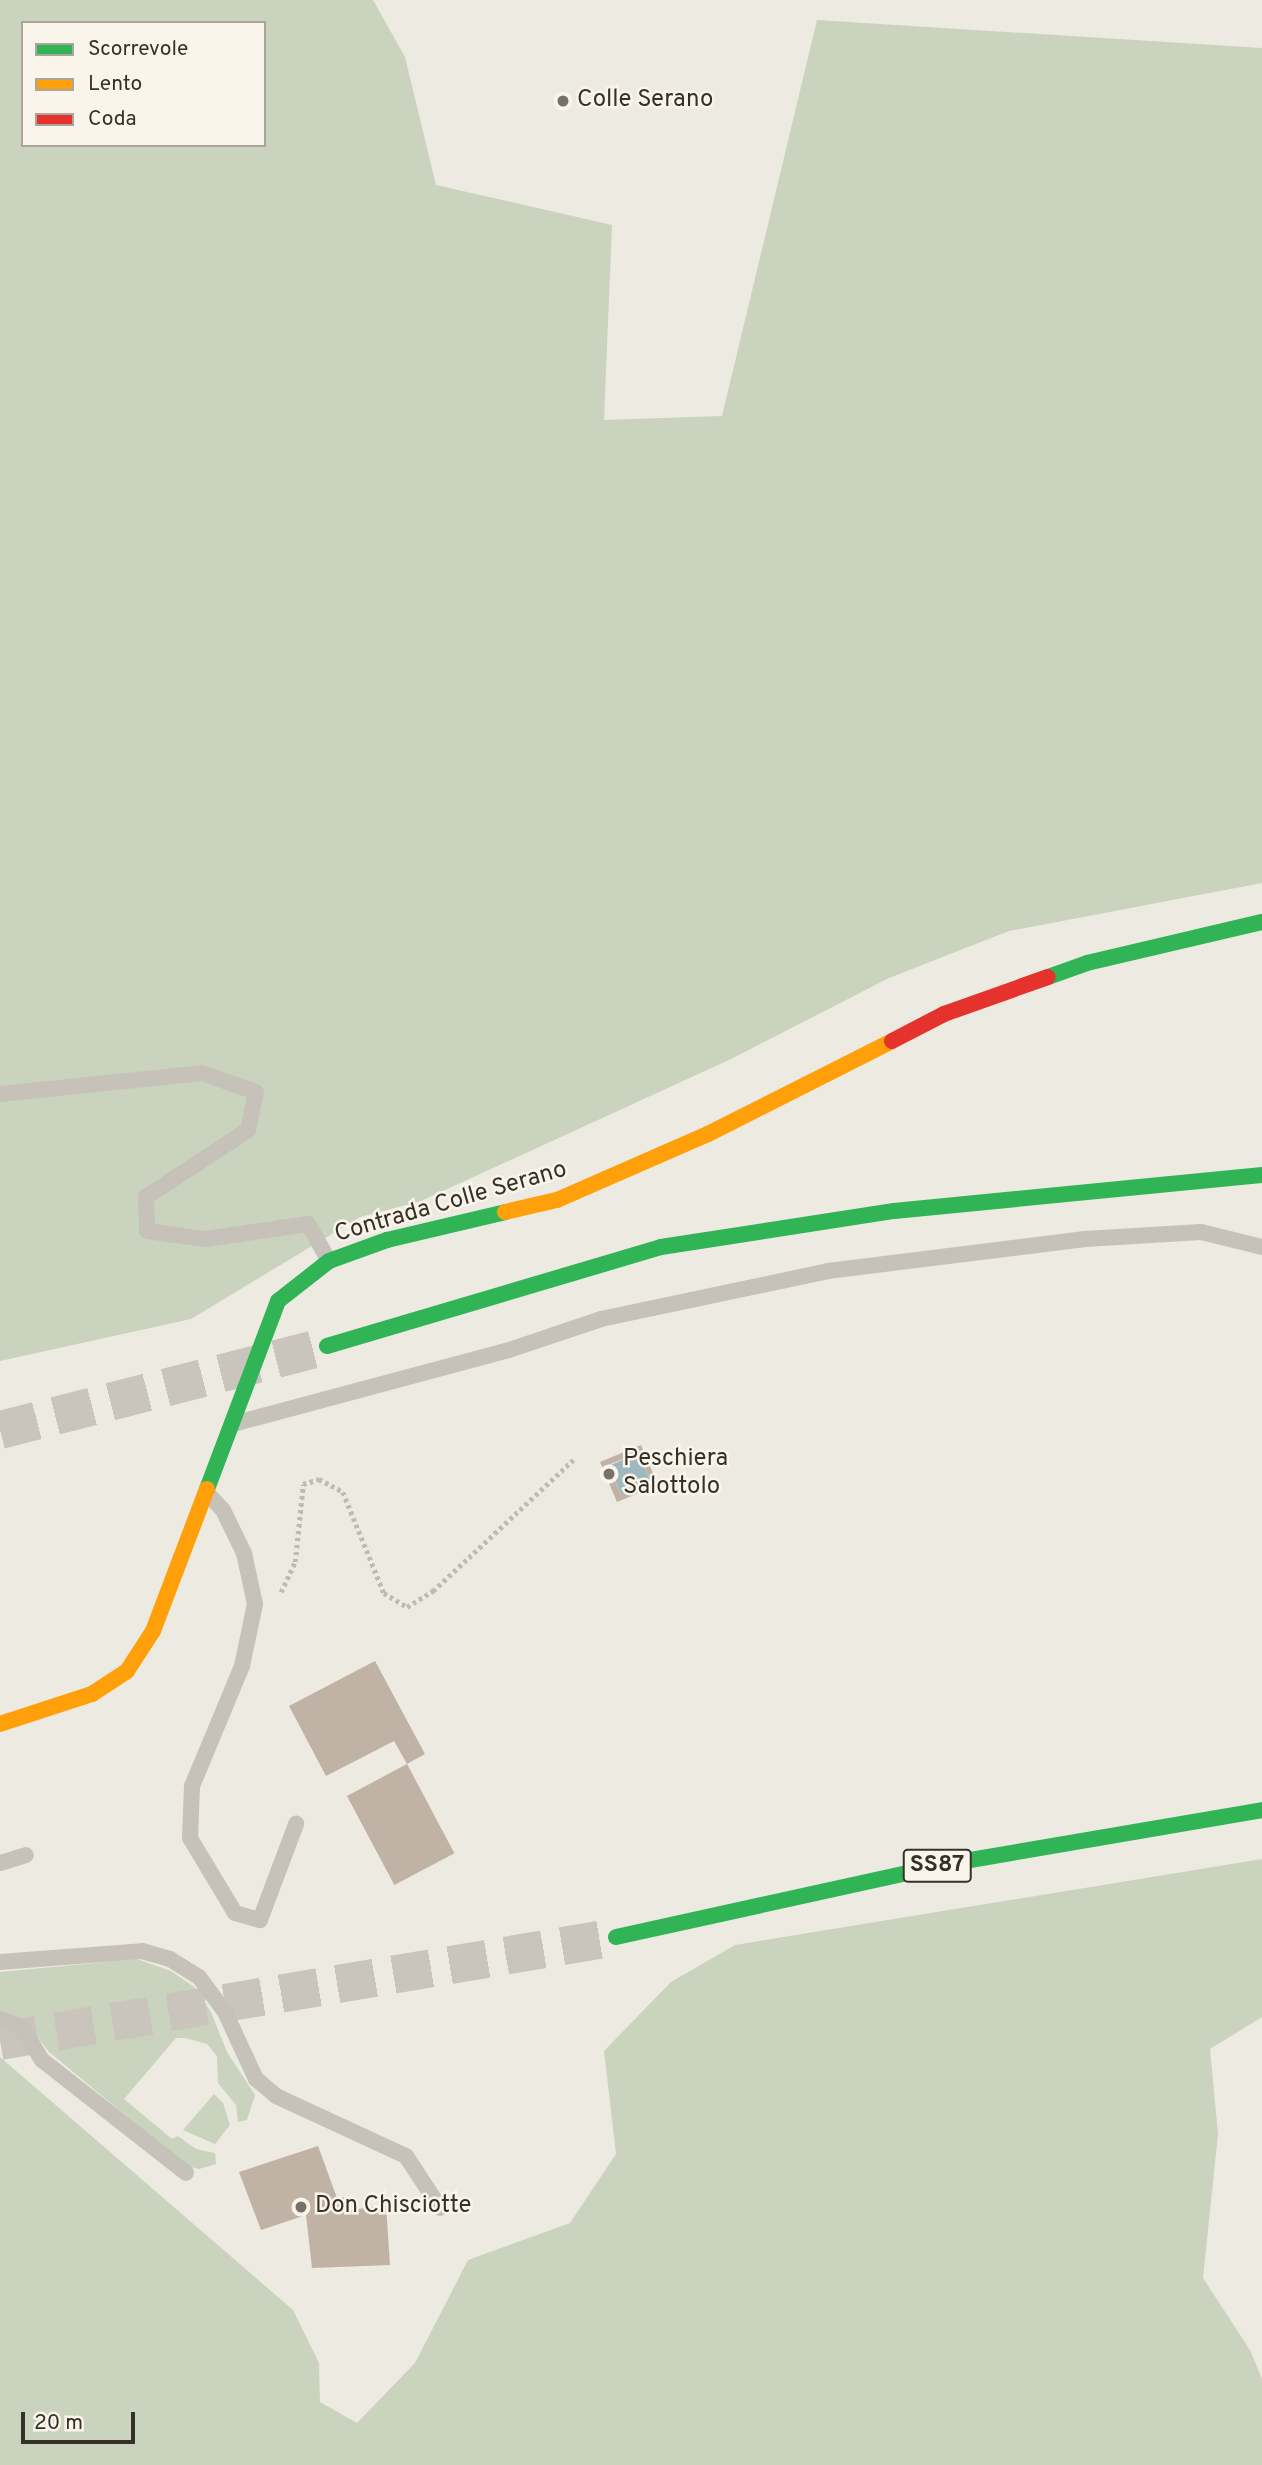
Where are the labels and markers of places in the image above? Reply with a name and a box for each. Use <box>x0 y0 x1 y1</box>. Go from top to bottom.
place label: Colle Serano <box>577 87 713 115</box>
marker: Colle Serano <box>555 93 571 109</box>
place label: Peschiera Salottolo <box>623 1446 728 1502</box>
marker: Peschiera Salottolo <box>601 1466 617 1482</box>
place label: Don Chisciotte <box>315 2193 471 2221</box>
marker: Don Chisciotte <box>293 2199 309 2215</box>

